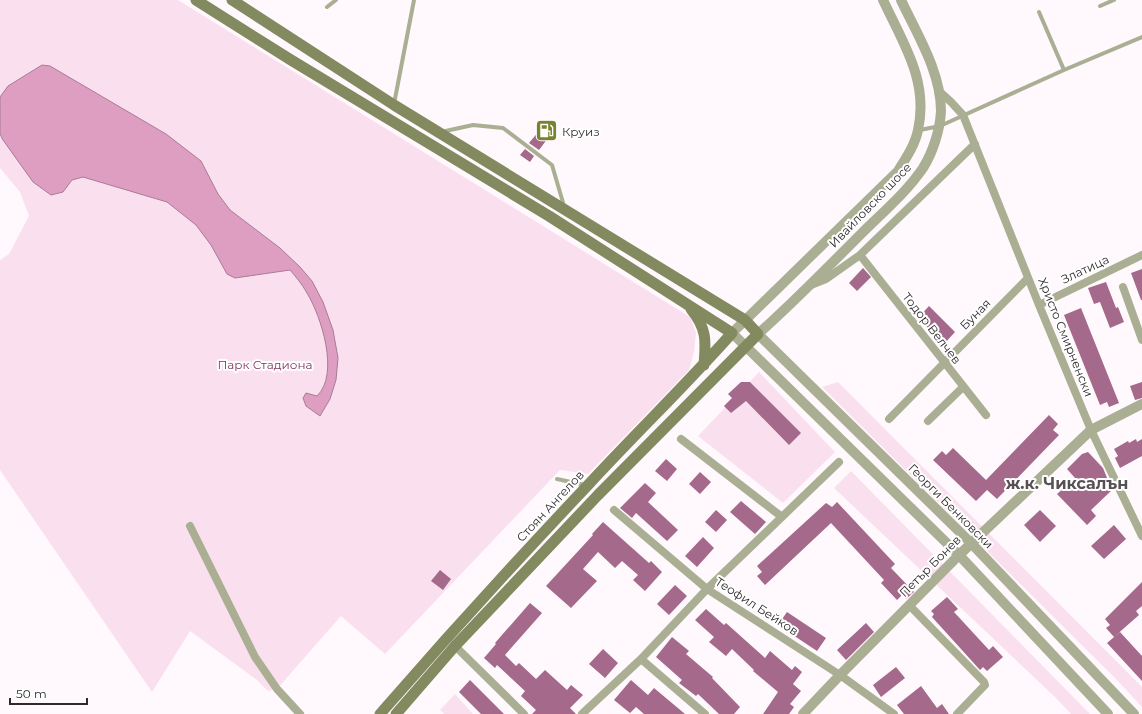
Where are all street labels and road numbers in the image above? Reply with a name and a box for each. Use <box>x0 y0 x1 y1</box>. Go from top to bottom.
street label: Ивайловско шосе <box>826 159 914 251</box>
street label: Златица <box>1059 251 1111 287</box>
street label: Христо Смирненски <box>1035 275 1097 399</box>
street label: Тодор Велчев <box>899 289 965 367</box>
street label: Буная <box>956 295 994 333</box>
street label: Георги Бенковски <box>905 460 997 552</box>
street label: Стоян Ангелов <box>513 467 587 545</box>
street label: Петър Бонев <box>896 532 964 600</box>
street label: Теофил Бейков <box>713 574 801 638</box>

